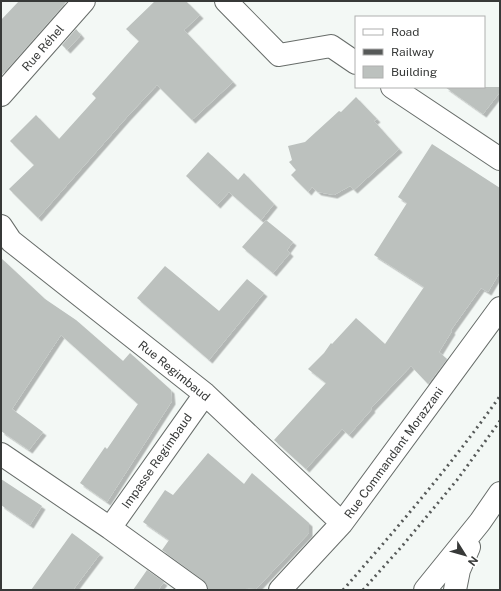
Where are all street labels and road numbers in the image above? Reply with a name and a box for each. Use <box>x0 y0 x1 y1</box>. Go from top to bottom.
street label: Rue Réhel <box>19 22 67 74</box>
street label: Rue Regimbaud <box>135 338 213 404</box>
street label: Rue Commandant Morazzani <box>342 385 446 521</box>
street label: Impasse Regimbaud <box>119 411 195 511</box>

